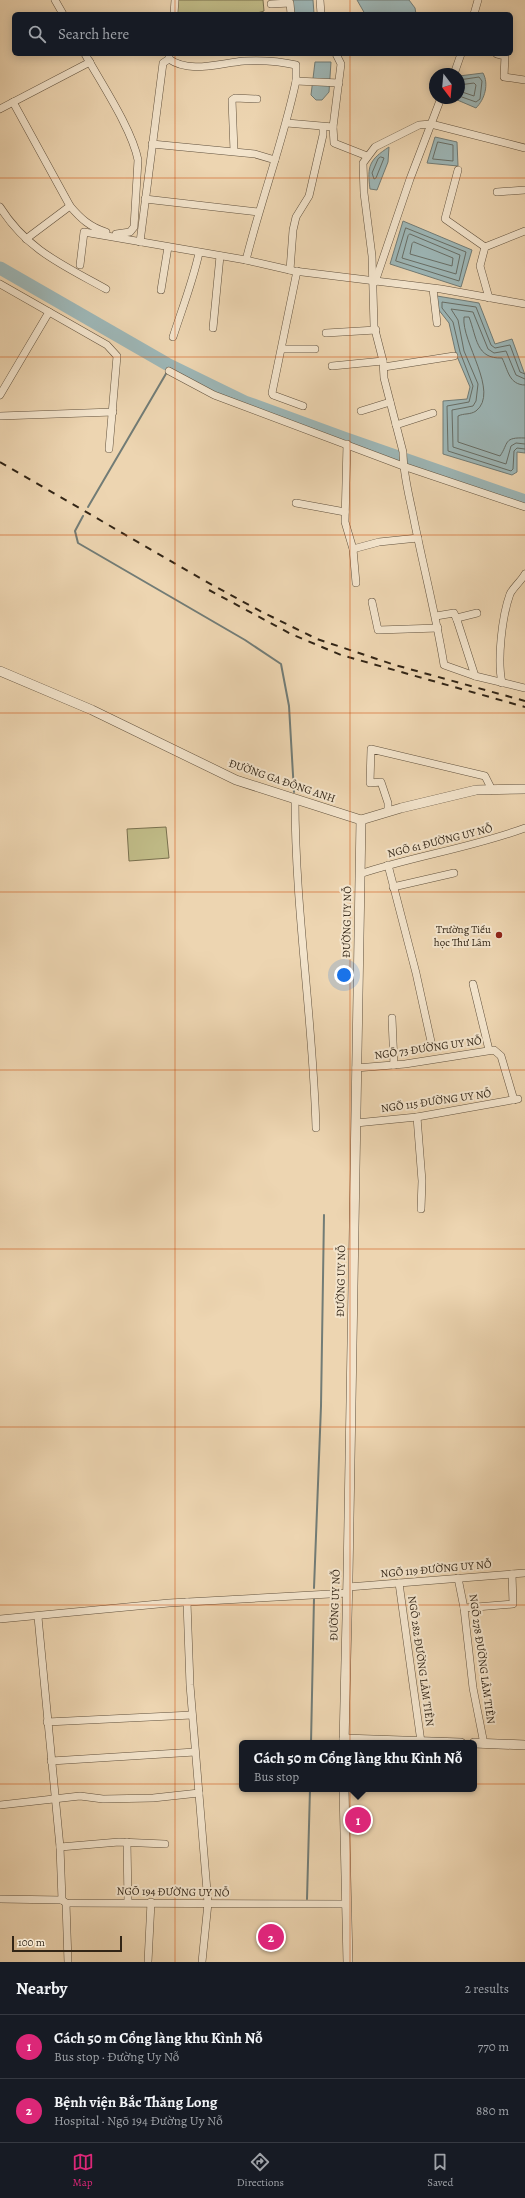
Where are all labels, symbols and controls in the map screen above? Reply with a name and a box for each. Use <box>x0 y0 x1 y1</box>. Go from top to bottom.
search box <box>12 12 513 56</box>
icon: search <box>26 23 48 45</box>
text: Search here <box>58 24 129 44</box>
north arrow <box>429 68 465 104</box>
street label: ĐƯỜNG GA ĐÔNG ANH <box>227 756 337 806</box>
street label: NGÕ 61 ĐƯỜNG UY NỖ <box>386 821 494 861</box>
street label: ĐƯỜNG UY NỖ <box>339 886 355 958</box>
place label: Trường Tiểu học Thư Lâm <box>434 922 491 950</box>
marker: Trường Tiểu học Thư Lâm <box>494 930 504 940</box>
your location <box>334 965 354 985</box>
street label: NGÕ 73 ĐƯỜNG UY NỖ <box>373 1033 483 1063</box>
street label: NGÕ 115 ĐƯỜNG UY NỖ <box>380 1086 492 1116</box>
street label: ĐƯỜNG UY NỖ <box>333 1245 349 1317</box>
street label: NGÕ 119 ĐƯỜNG UY NỖ <box>380 1557 493 1581</box>
street label: ĐƯỜNG UY NỖ <box>326 1569 344 1641</box>
street label: NGÕ 278 ĐƯỜNG LÂM TIÊN <box>465 1593 499 1725</box>
street label: NGÕ 282 ĐƯỜNG LÂM TIÊN <box>404 1595 438 1727</box>
popup <box>239 1740 477 1792</box>
text: Cách 50 m Cổng làng khu Kình Nỗ <box>254 1748 462 1768</box>
text: Bus stop <box>254 1768 299 1785</box>
pin: 1 <box>345 1805 371 1835</box>
street label: NGÕ 194 ĐƯỜNG UY NỖ <box>117 1884 230 1900</box>
pin: 2 <box>258 1922 284 1952</box>
scale bar <box>12 1934 122 1953</box>
text: 100 m <box>18 1935 45 1950</box>
text: Nearby <box>16 1977 67 2000</box>
text: 2 results <box>465 1980 509 1997</box>
text: Cách 50 m Cổng làng khu Kình Nỗ <box>54 2028 263 2048</box>
text: 1 <box>27 2038 31 2055</box>
text: 770 m <box>478 2038 509 2055</box>
text: Bus stop · Đường Uy Nỗ <box>54 2048 179 2065</box>
text: Bệnh viện Bắc Thăng Long <box>54 2092 217 2112</box>
text: 2 <box>26 2102 32 2119</box>
text: 880 m <box>476 2102 509 2119</box>
text: Hospital · Ngõ 194 Đường Uy Nỗ <box>54 2112 223 2129</box>
tab: Map <box>72 2151 94 2190</box>
tab: Directions <box>237 2151 284 2190</box>
tab: Saved <box>427 2151 453 2190</box>

